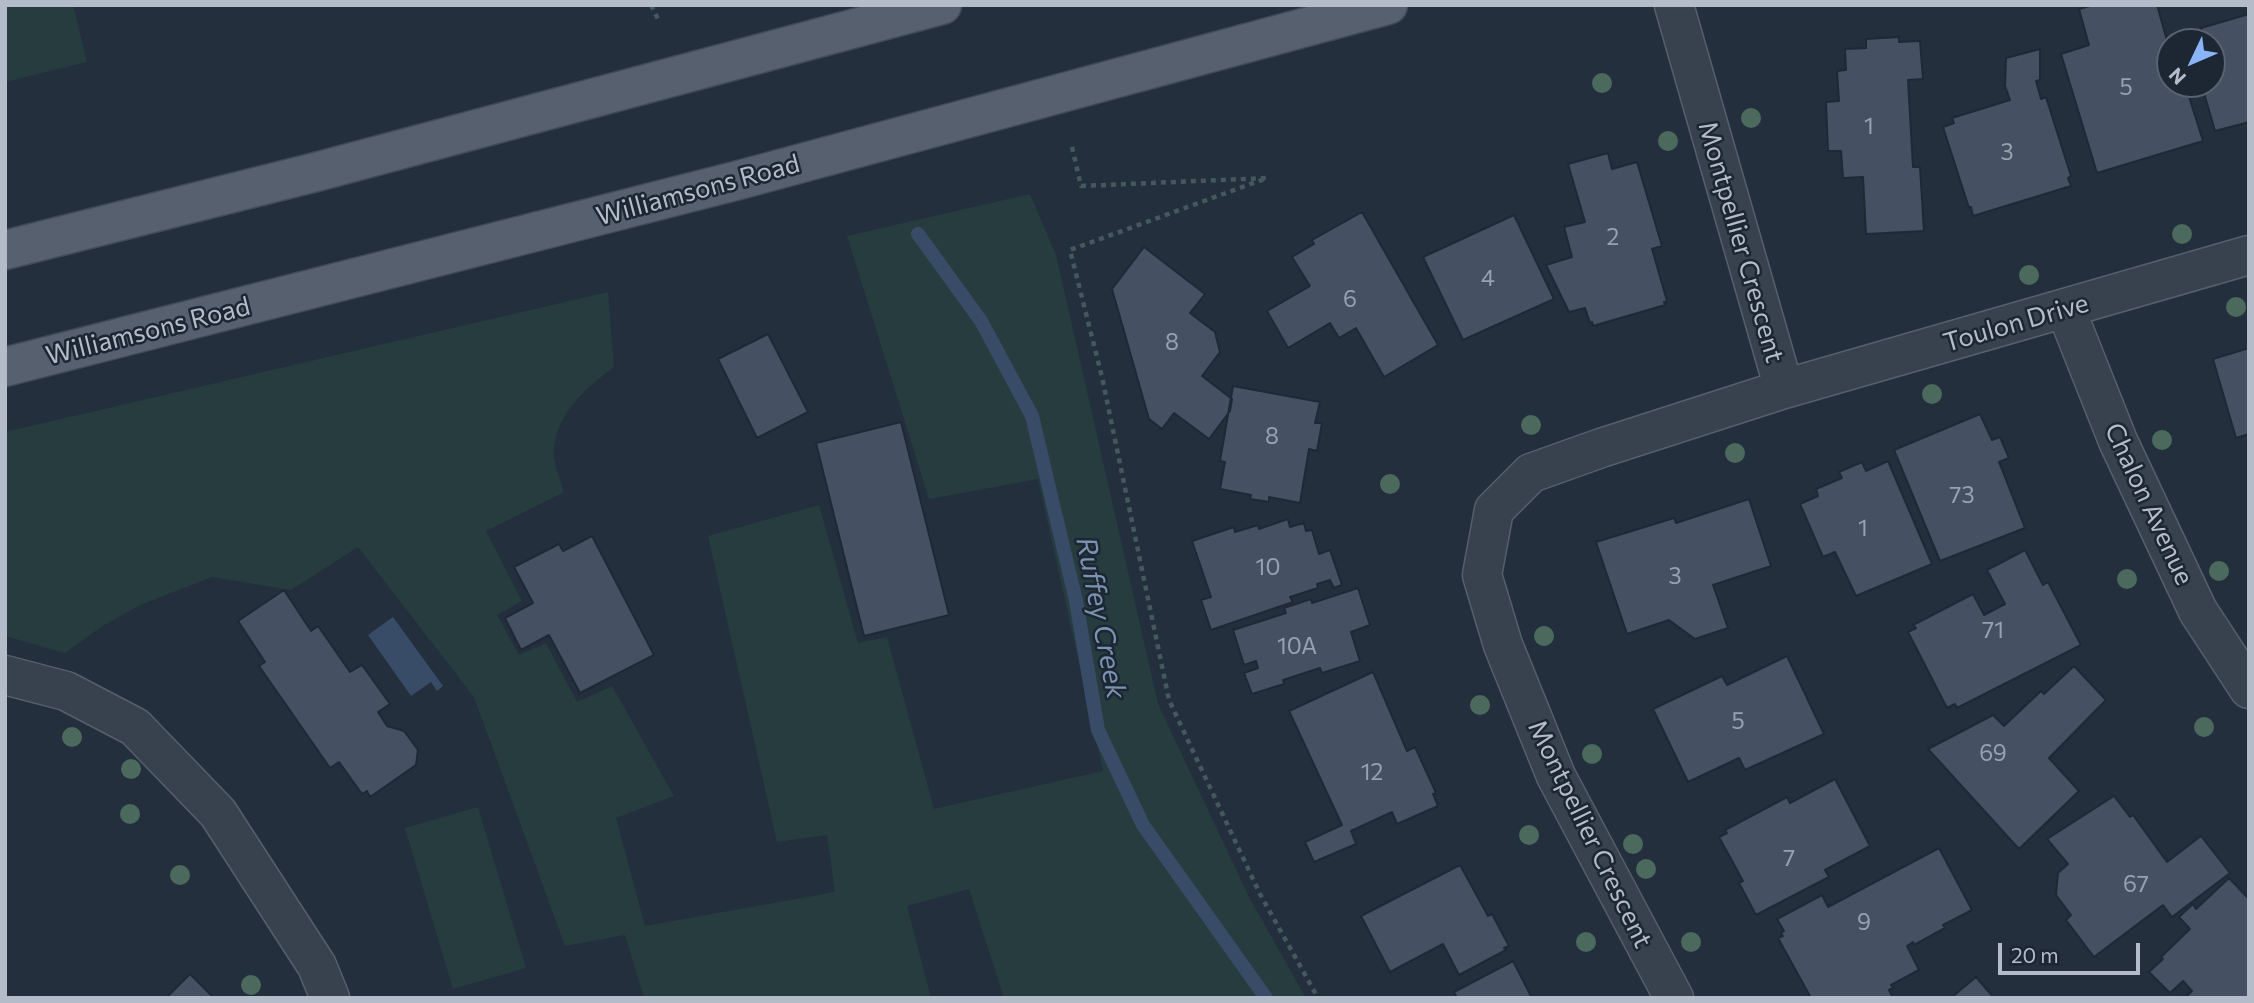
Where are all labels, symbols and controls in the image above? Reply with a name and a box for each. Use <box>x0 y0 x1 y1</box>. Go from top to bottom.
north arrow <box>2156 28 2226 98</box>
text: N <box>2164 63 2190 90</box>
house number: 5 <box>2119 73 2133 101</box>
house number: 1 <box>1864 112 1874 140</box>
street label: Montpellier Crescent <box>1692 118 1790 366</box>
house number: 3 <box>2000 138 2014 166</box>
street label: Williamsons Road <box>593 148 803 232</box>
house number: 2 <box>1607 223 1619 251</box>
house number: 4 <box>1481 264 1495 292</box>
house number: 6 <box>1343 285 1357 313</box>
street label: Toulon Drive <box>1940 287 2092 359</box>
street label: Williamsons Road <box>43 291 253 371</box>
house number: 8 <box>1165 328 1179 356</box>
street label: Chalon Avenue <box>2098 418 2200 590</box>
house number: 8 <box>1265 422 1279 450</box>
house number: 73 <box>1949 481 1975 509</box>
house number: 1 <box>1858 514 1868 542</box>
water label: Ruffey Creek <box>1069 534 1133 702</box>
house number: 10 <box>1256 553 1280 581</box>
house number: 3 <box>1668 562 1682 590</box>
house number: 71 <box>1982 616 2004 644</box>
house number: 10A <box>1277 632 1317 660</box>
house number: 5 <box>1731 707 1745 735</box>
street label: Montpellier Crescent <box>1521 715 1659 953</box>
house number: 69 <box>1979 739 2007 767</box>
house number: 12 <box>1361 758 1383 786</box>
house number: 7 <box>1783 844 1795 872</box>
house number: 67 <box>2123 870 2149 898</box>
house number: 9 <box>1857 908 1871 936</box>
scale bar <box>2002 930 2144 974</box>
text: 20 m <box>2011 942 2059 967</box>

